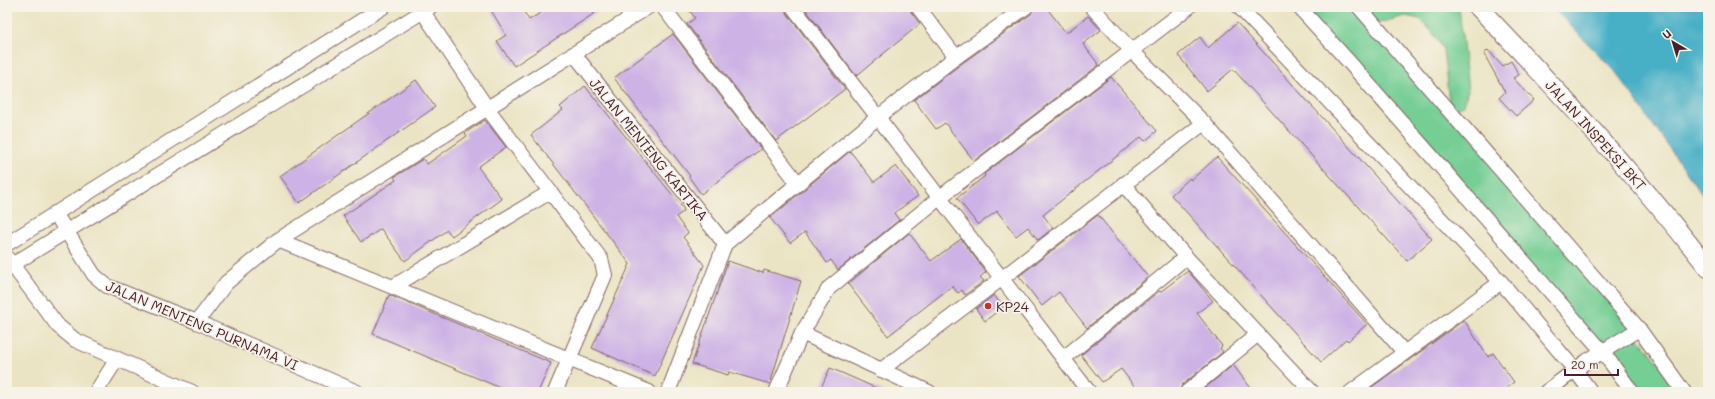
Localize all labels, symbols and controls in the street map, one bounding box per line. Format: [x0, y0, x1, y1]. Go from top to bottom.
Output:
north arrow [1653, 22, 1693, 62]
text: U [1659, 25, 1674, 42]
street label: JALAN MENTENG KARTIKA [585, 73, 713, 225]
street label: JALAN INSPEKSI BKT [1541, 76, 1651, 194]
street label: JALAN MENTENG PURNAMA VI [103, 276, 301, 374]
place label: KP24 [996, 297, 1030, 316]
marker: KP24 [983, 301, 993, 311]
scale bar [1565, 351, 1618, 377]
text: 20 m [1571, 356, 1599, 372]

